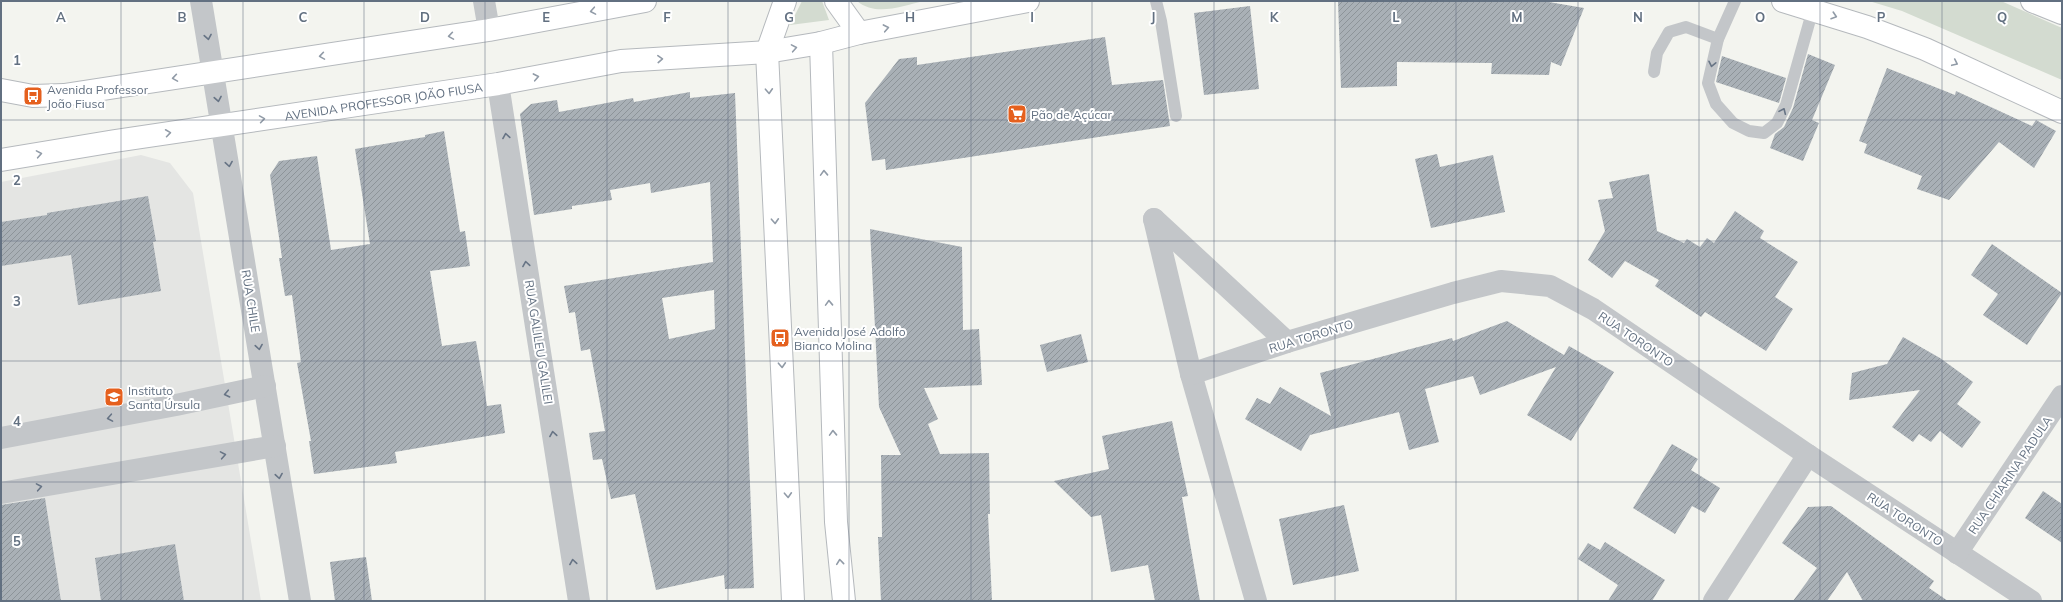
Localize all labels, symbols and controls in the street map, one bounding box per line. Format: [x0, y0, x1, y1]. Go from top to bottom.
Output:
one-way arrow [590, 6, 596, 14]
text: A [56, 9, 66, 25]
text: B [178, 9, 187, 25]
text: C [299, 9, 308, 25]
text: D [420, 9, 430, 25]
text: E [542, 9, 550, 25]
text: F [663, 9, 671, 25]
text: G [784, 9, 794, 25]
text: H [905, 9, 915, 25]
text: I [1030, 9, 1034, 25]
text: J [1151, 9, 1155, 25]
text: K [1270, 9, 1280, 25]
text: L [1392, 9, 1400, 25]
text: M [1511, 9, 1523, 25]
text: N [1633, 9, 1643, 25]
text: O [1755, 9, 1765, 25]
text: P [1877, 9, 1886, 25]
text: Q [1997, 9, 2007, 25]
one-way arrow [1830, 12, 1837, 20]
one-way arrow [883, 24, 889, 32]
one-way arrow [448, 31, 454, 40]
one-way arrow [203, 34, 211, 40]
one-way arrow [791, 44, 797, 53]
one-way arrow [319, 51, 325, 60]
text: 1 [13, 52, 21, 68]
one-way arrow [657, 54, 663, 63]
one-way arrow [1951, 58, 1959, 66]
one-way arrow [1709, 61, 1717, 67]
one-way arrow [172, 73, 178, 82]
one-way arrow [533, 73, 540, 81]
street label: AVENIDA PROFESSOR JOÃO FIUSA [283, 79, 484, 123]
place label: Avenida Professor João Fiusa [47, 82, 149, 111]
bus stop icon: Avenida Professor João Fiusa [22, 85, 44, 107]
one-way arrow [764, 88, 773, 94]
one-way arrow [214, 96, 222, 102]
supermarket icon: Pão de Açúcar [1006, 103, 1028, 125]
place label: Pão de Açúcar [1031, 107, 1113, 122]
one-way arrow [1778, 108, 1786, 116]
one-way arrow [259, 115, 265, 124]
one-way arrow [165, 129, 171, 138]
one-way arrow [502, 133, 511, 139]
one-way arrow [36, 150, 43, 159]
one-way arrow [224, 161, 233, 167]
one-way arrow [820, 170, 828, 176]
text: 2 [13, 172, 21, 188]
one-way arrow [770, 218, 779, 224]
one-way arrow [522, 261, 531, 267]
street label: RUA CHILE [239, 269, 263, 333]
street label: RUA GALILEU GALILEI [522, 279, 556, 405]
text: 3 [13, 293, 21, 309]
one-way arrow [824, 300, 833, 306]
street label: RUA TORONTO [1596, 308, 1676, 370]
street label: RUA TORONTO [1267, 316, 1355, 356]
place label: Avenida José Adolfo Bianco Molina [794, 324, 906, 353]
bus stop icon: Avenida José Adolfo Bianco Molina [769, 327, 791, 349]
one-way arrow [254, 344, 263, 351]
one-way arrow [777, 362, 786, 368]
place label: Instituto Santa Úrsula [128, 383, 200, 412]
school or university icon: Instituto Santa Úrsula [103, 386, 125, 408]
one-way arrow [224, 390, 230, 398]
text: 4 [13, 413, 21, 429]
one-way arrow [107, 413, 113, 421]
street label: RUA CHIARINA PADULA [1965, 413, 2055, 537]
one-way arrow [829, 430, 837, 436]
one-way arrow [549, 431, 558, 437]
one-way arrow [220, 451, 226, 460]
one-way arrow [275, 473, 283, 479]
one-way arrow [36, 483, 43, 491]
street label: RUA TORONTO [1864, 489, 1946, 549]
one-way arrow [784, 492, 792, 498]
text: 5 [13, 533, 21, 549]
one-way arrow [569, 559, 578, 566]
one-way arrow [836, 559, 845, 565]

